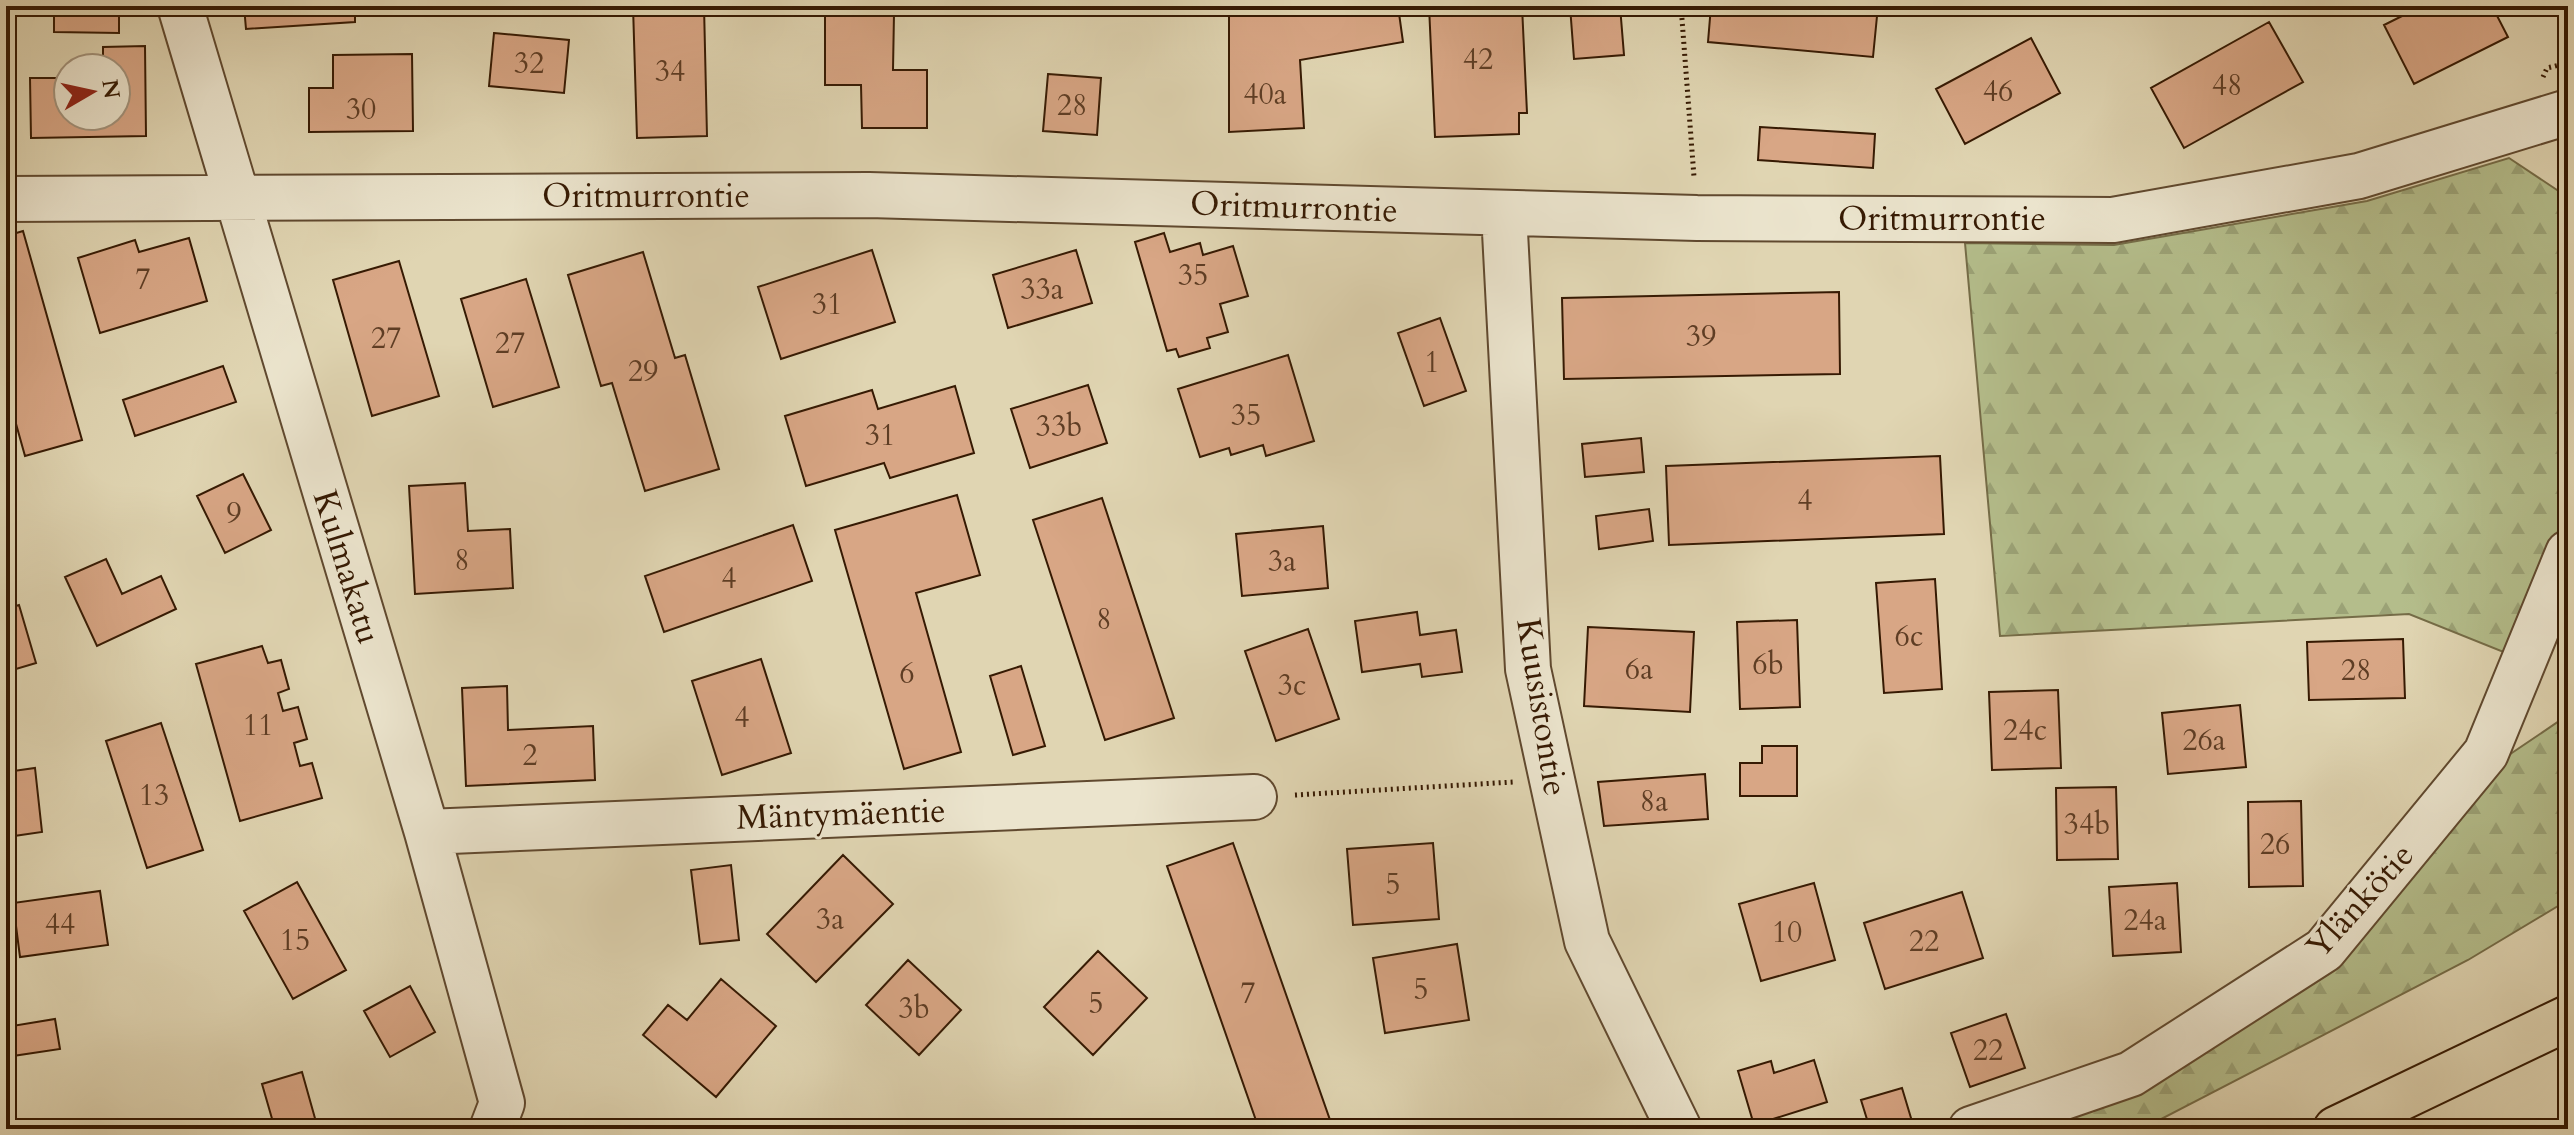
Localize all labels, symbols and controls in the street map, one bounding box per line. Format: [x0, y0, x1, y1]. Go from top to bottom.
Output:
house number: 42 [1463, 39, 1493, 80]
house number: 32 [514, 43, 544, 84]
house number: 34 [655, 51, 685, 92]
north arrow [52, 52, 132, 132]
house number: 48 [2212, 65, 2242, 106]
house number: 46 [1983, 71, 2013, 112]
house number: 40a [1243, 74, 1287, 115]
text: N [94, 77, 127, 101]
house number: 28 [1057, 85, 1087, 126]
house number: 30 [346, 89, 376, 130]
street label: Oritmurrontie [542, 173, 750, 219]
street label: Oritmurrontie [1189, 180, 1399, 234]
street label: Oritmurrontie [1838, 196, 2046, 242]
house number: 35 [1178, 255, 1208, 296]
house number: 7 [135, 259, 151, 300]
house number: 33a [1020, 269, 1064, 310]
house number: 31 [812, 284, 842, 325]
house number: 39 [1686, 316, 1716, 357]
house number: 27 [371, 318, 401, 359]
house number: 27 [495, 323, 525, 364]
house number: 1 [1424, 342, 1440, 383]
house number: 29 [628, 351, 658, 392]
house number: 35 [1231, 395, 1261, 436]
house number: 33b [1036, 406, 1082, 447]
house number: 31 [865, 415, 895, 456]
house number: 4 [1797, 480, 1813, 521]
street label: Kulmakatu [302, 485, 392, 649]
house number: 9 [226, 493, 242, 534]
house number: 8 [454, 540, 470, 581]
house number: 3a [1268, 541, 1296, 582]
house number: 4 [721, 558, 737, 599]
house number: 8 [1096, 599, 1112, 640]
street label: Kuusistontie [1505, 615, 1579, 799]
house number: 6c [1894, 616, 1924, 657]
house number: 6b [1752, 644, 1784, 685]
house number: 6a [1625, 649, 1653, 690]
house number: 28 [2341, 650, 2371, 691]
house number: 6 [899, 653, 915, 694]
house number: 3c [1277, 665, 1307, 706]
house number: 4 [734, 697, 750, 738]
house number: 11 [243, 705, 273, 746]
house number: 24c [2003, 710, 2047, 751]
house number: 26a [2182, 720, 2226, 761]
house number: 2 [522, 735, 538, 776]
house number: 13 [139, 775, 169, 816]
house number: 8a [1640, 781, 1668, 822]
street label: Mäntymäentie [736, 787, 946, 841]
house number: 34b [2064, 804, 2110, 845]
house number: 26 [2260, 824, 2290, 865]
street label: Ylänkötie [2296, 833, 2424, 969]
house number: 5 [1385, 864, 1401, 905]
house number: 3a [816, 899, 844, 940]
house number: 24a [2123, 900, 2167, 941]
house number: 44 [45, 904, 75, 945]
house number: 10 [1772, 912, 1802, 953]
house number: 15 [280, 920, 310, 961]
house number: 22 [1909, 921, 1939, 962]
house number: 5 [1413, 969, 1429, 1010]
house number: 7 [1240, 973, 1256, 1014]
house number: 5 [1088, 983, 1104, 1024]
house number: 3b [898, 988, 930, 1029]
house number: 22 [1973, 1030, 2003, 1071]

